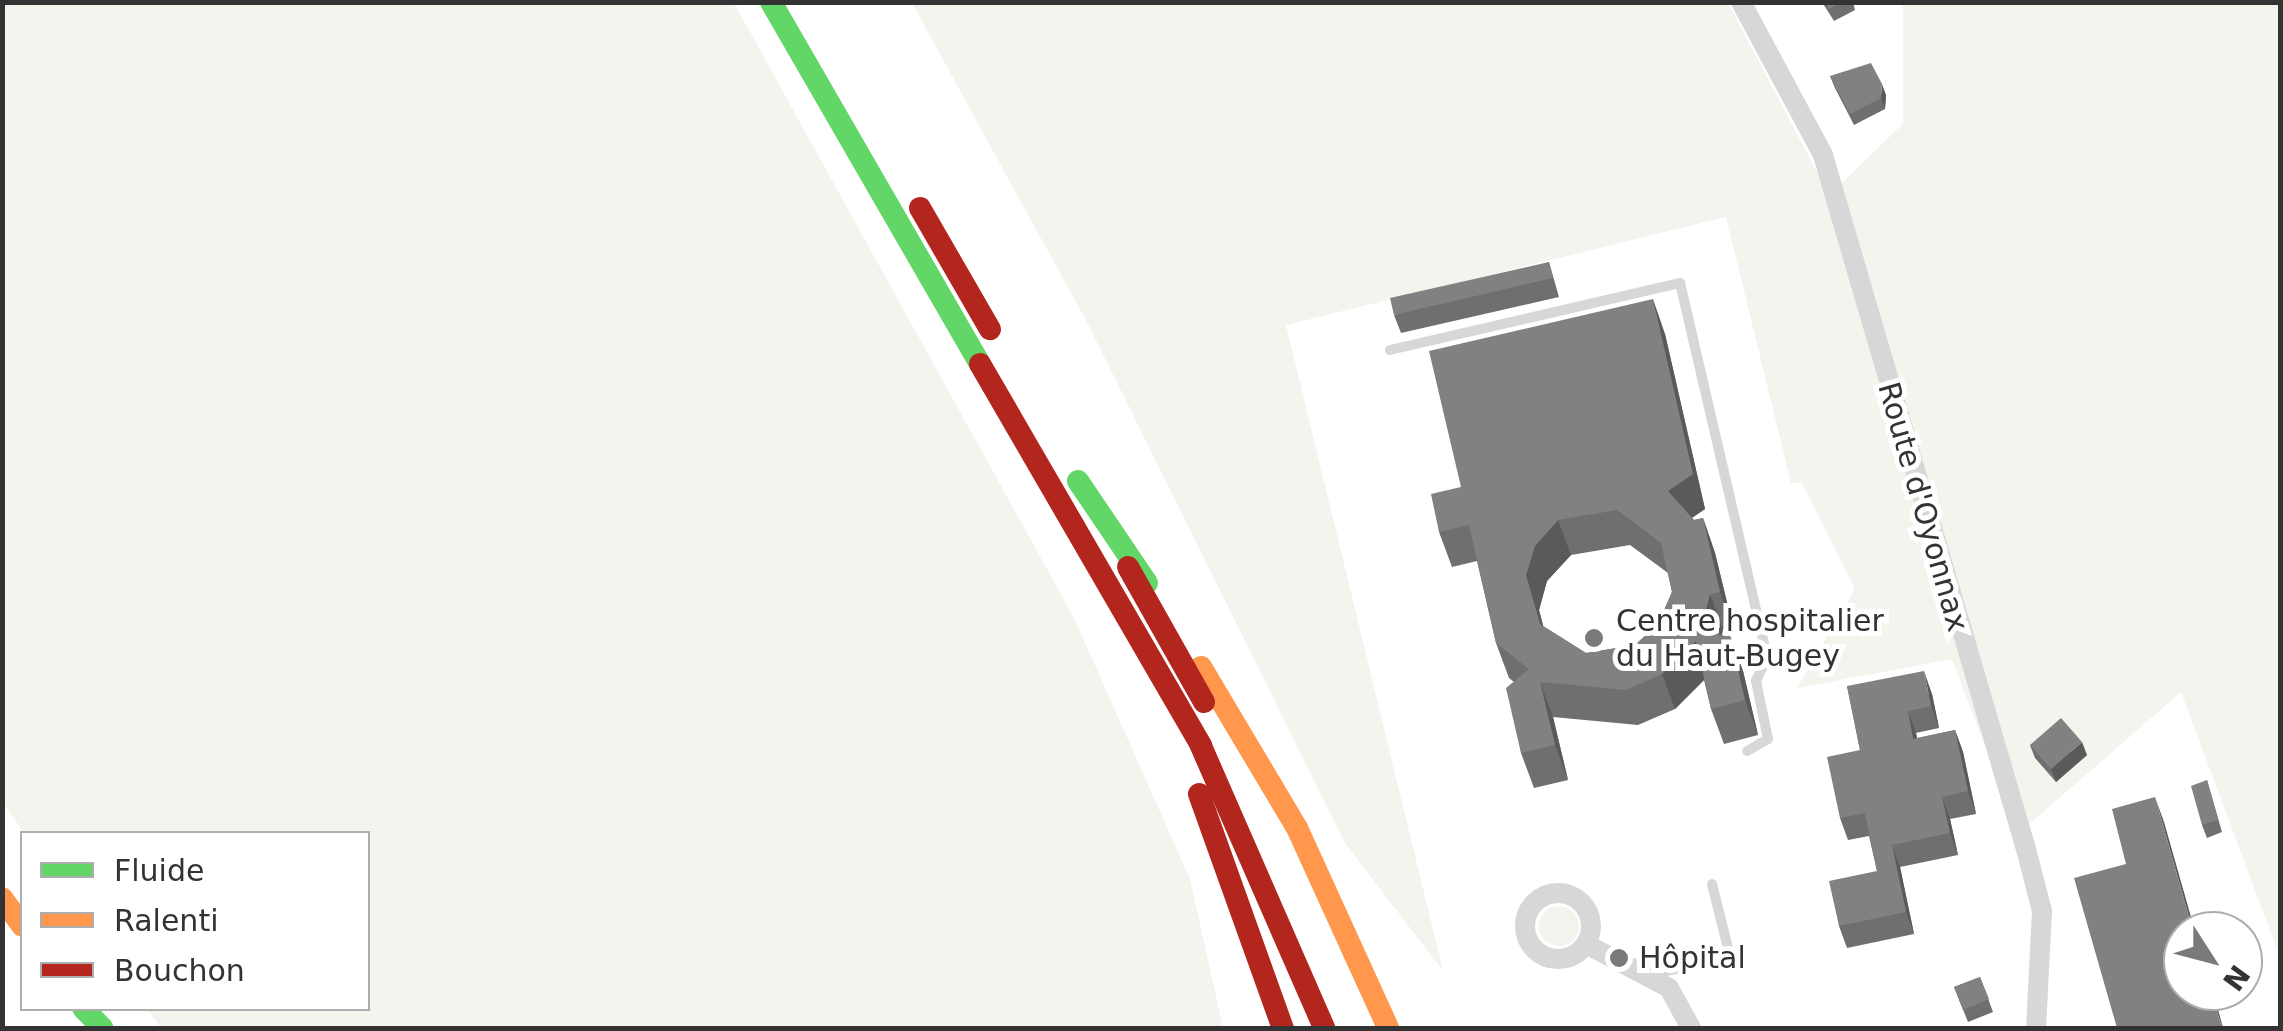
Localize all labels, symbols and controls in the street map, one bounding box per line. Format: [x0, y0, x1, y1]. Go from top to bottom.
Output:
street label: Route d'Oyonnax [1870, 378, 1976, 636]
place label: Centre hospitalier du Haut-Bugey [1616, 603, 1884, 674]
marker: Centre hospitalier du Haut-Bugey [1581, 625, 1607, 651]
legend [20, 831, 370, 1011]
text: Fluide [114, 853, 204, 888]
text: Ralenti [114, 903, 218, 938]
north arrow [2163, 911, 2263, 1011]
place label: Hôpital [1639, 940, 1746, 976]
marker: Hôpital [1608, 947, 1630, 969]
text: Bouchon [114, 953, 245, 988]
text: N [2216, 959, 2256, 997]

